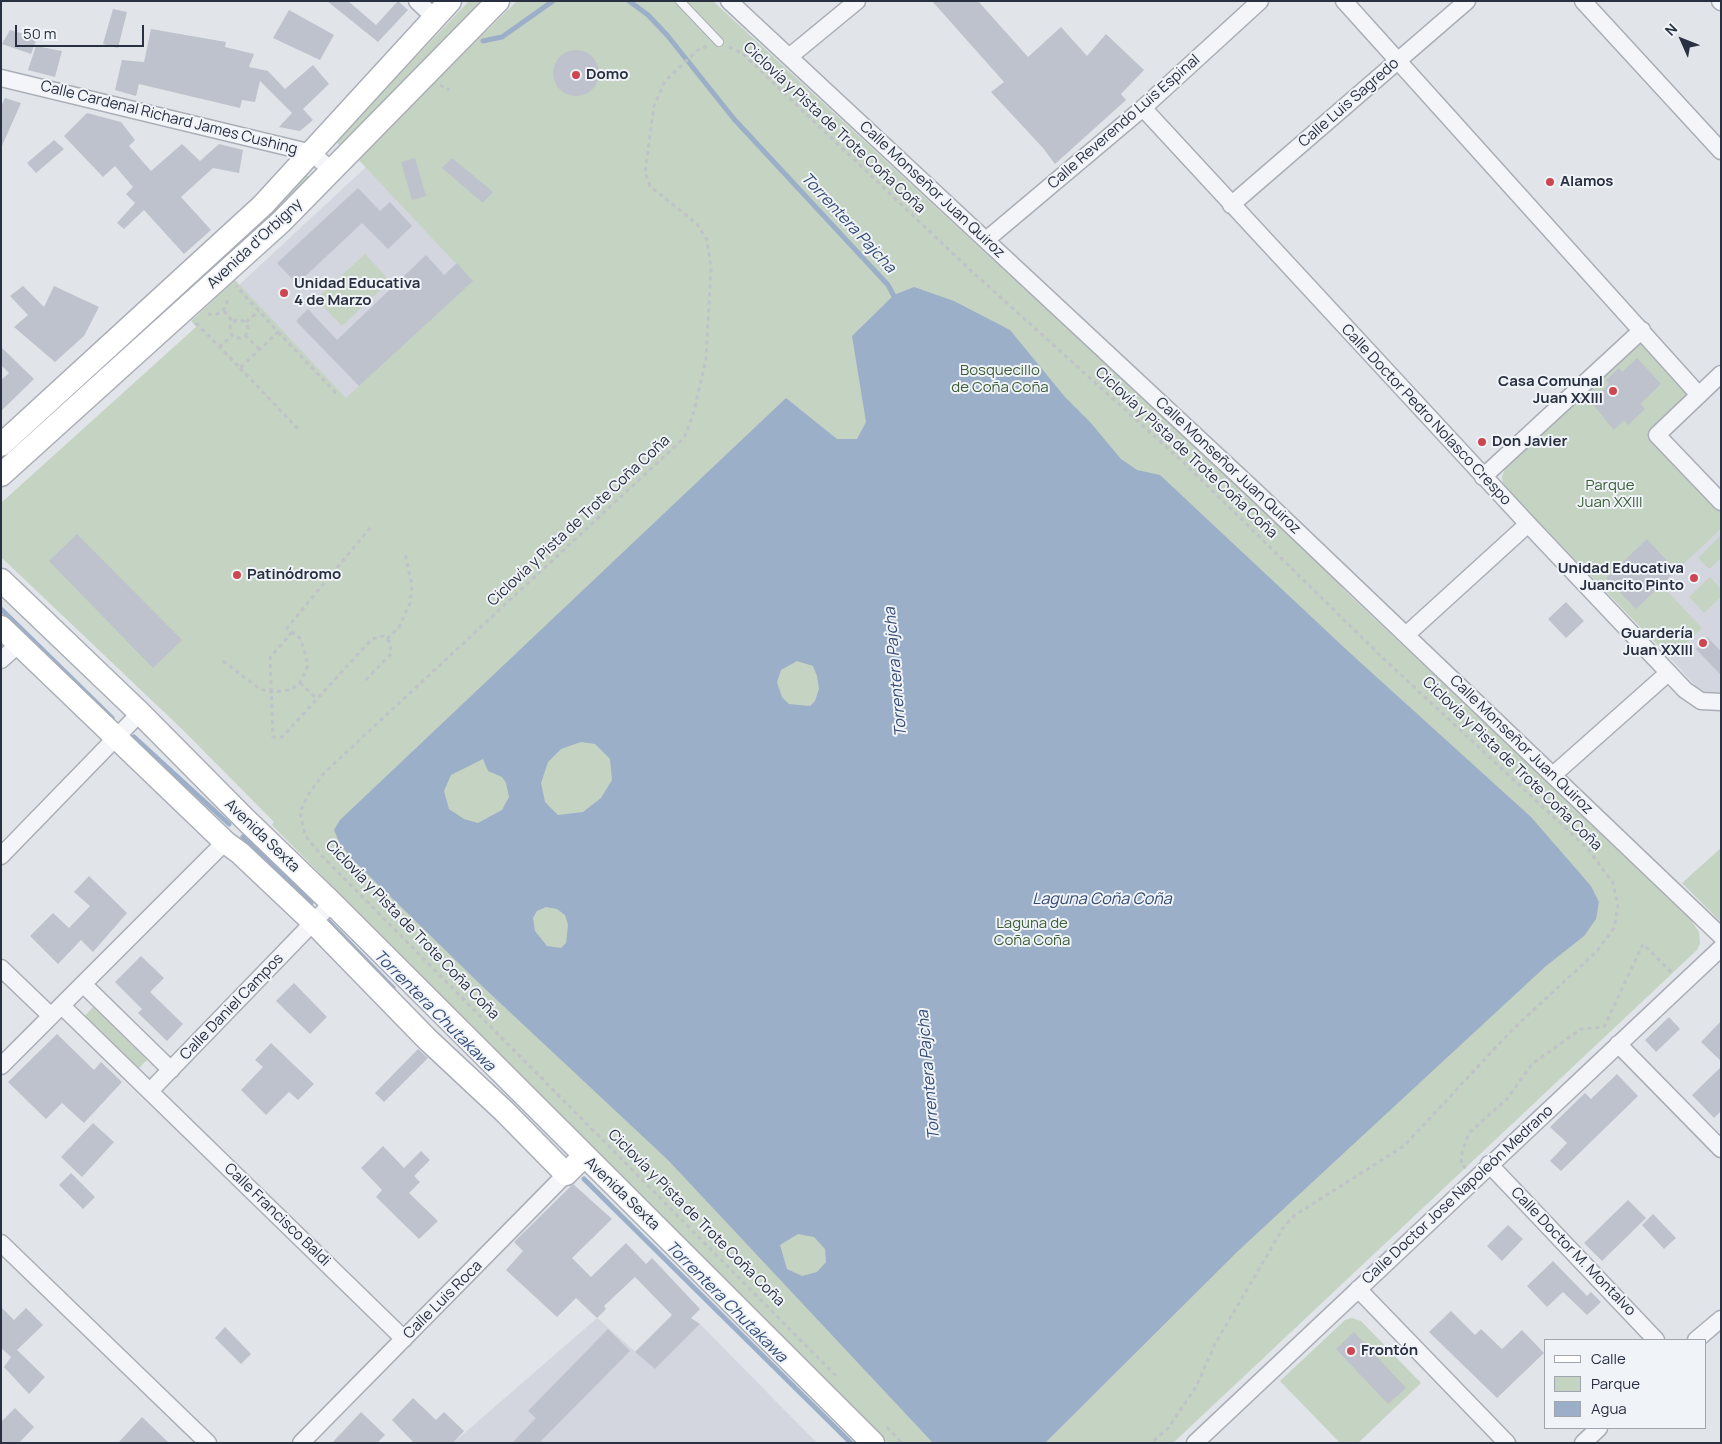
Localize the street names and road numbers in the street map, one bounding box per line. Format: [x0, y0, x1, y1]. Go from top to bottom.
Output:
street label: Ciclovía y Pista de Trote Coña Coña [739, 39, 929, 217]
street label: Calle Reverendo Luis Espinal [1044, 51, 1204, 193]
street label: Calle Luis Sagredo [1295, 55, 1403, 151]
street label: Calle Cardenal Richard James Cushing [39, 77, 299, 159]
street label: Calle Monseñor Juan Quiroz [856, 118, 1008, 262]
street label: Avenida d'Orbigny [204, 195, 306, 293]
street label: Calle Doctor Pedro Nolasco Crespo [1337, 321, 1515, 509]
street label: Ciclovía y Pista de Trote Coña Coña [1091, 364, 1281, 542]
street label: Calle Monseñor Juan Quiroz [1152, 394, 1304, 538]
street label: Ciclovía y Pista de Trote Coña Coña [484, 432, 674, 610]
street label: Calle Monseñor Juan Quiroz [1446, 672, 1596, 818]
street label: Ciclovía y Pista de Trote Coña Coña [1418, 673, 1606, 855]
street label: Avenida Sexta [221, 796, 303, 876]
street label: Ciclovía y Pista de Trote Coña Coña [321, 836, 503, 1024]
street label: Calle Daniel Campos [176, 950, 288, 1064]
street label: Calle Doctor Jose Napoleón Medrano [1359, 1102, 1557, 1288]
street label: Ciclovía y Pista de Trote Coña Coña [604, 1126, 788, 1310]
street label: Avenida Sexta [581, 1154, 663, 1234]
street label: Calle Francisco Baldi [220, 1160, 334, 1270]
street label: Calle Doctor M. Montalvo [1507, 1184, 1639, 1320]
street label: Calle Luis Roca [400, 1257, 486, 1343]

